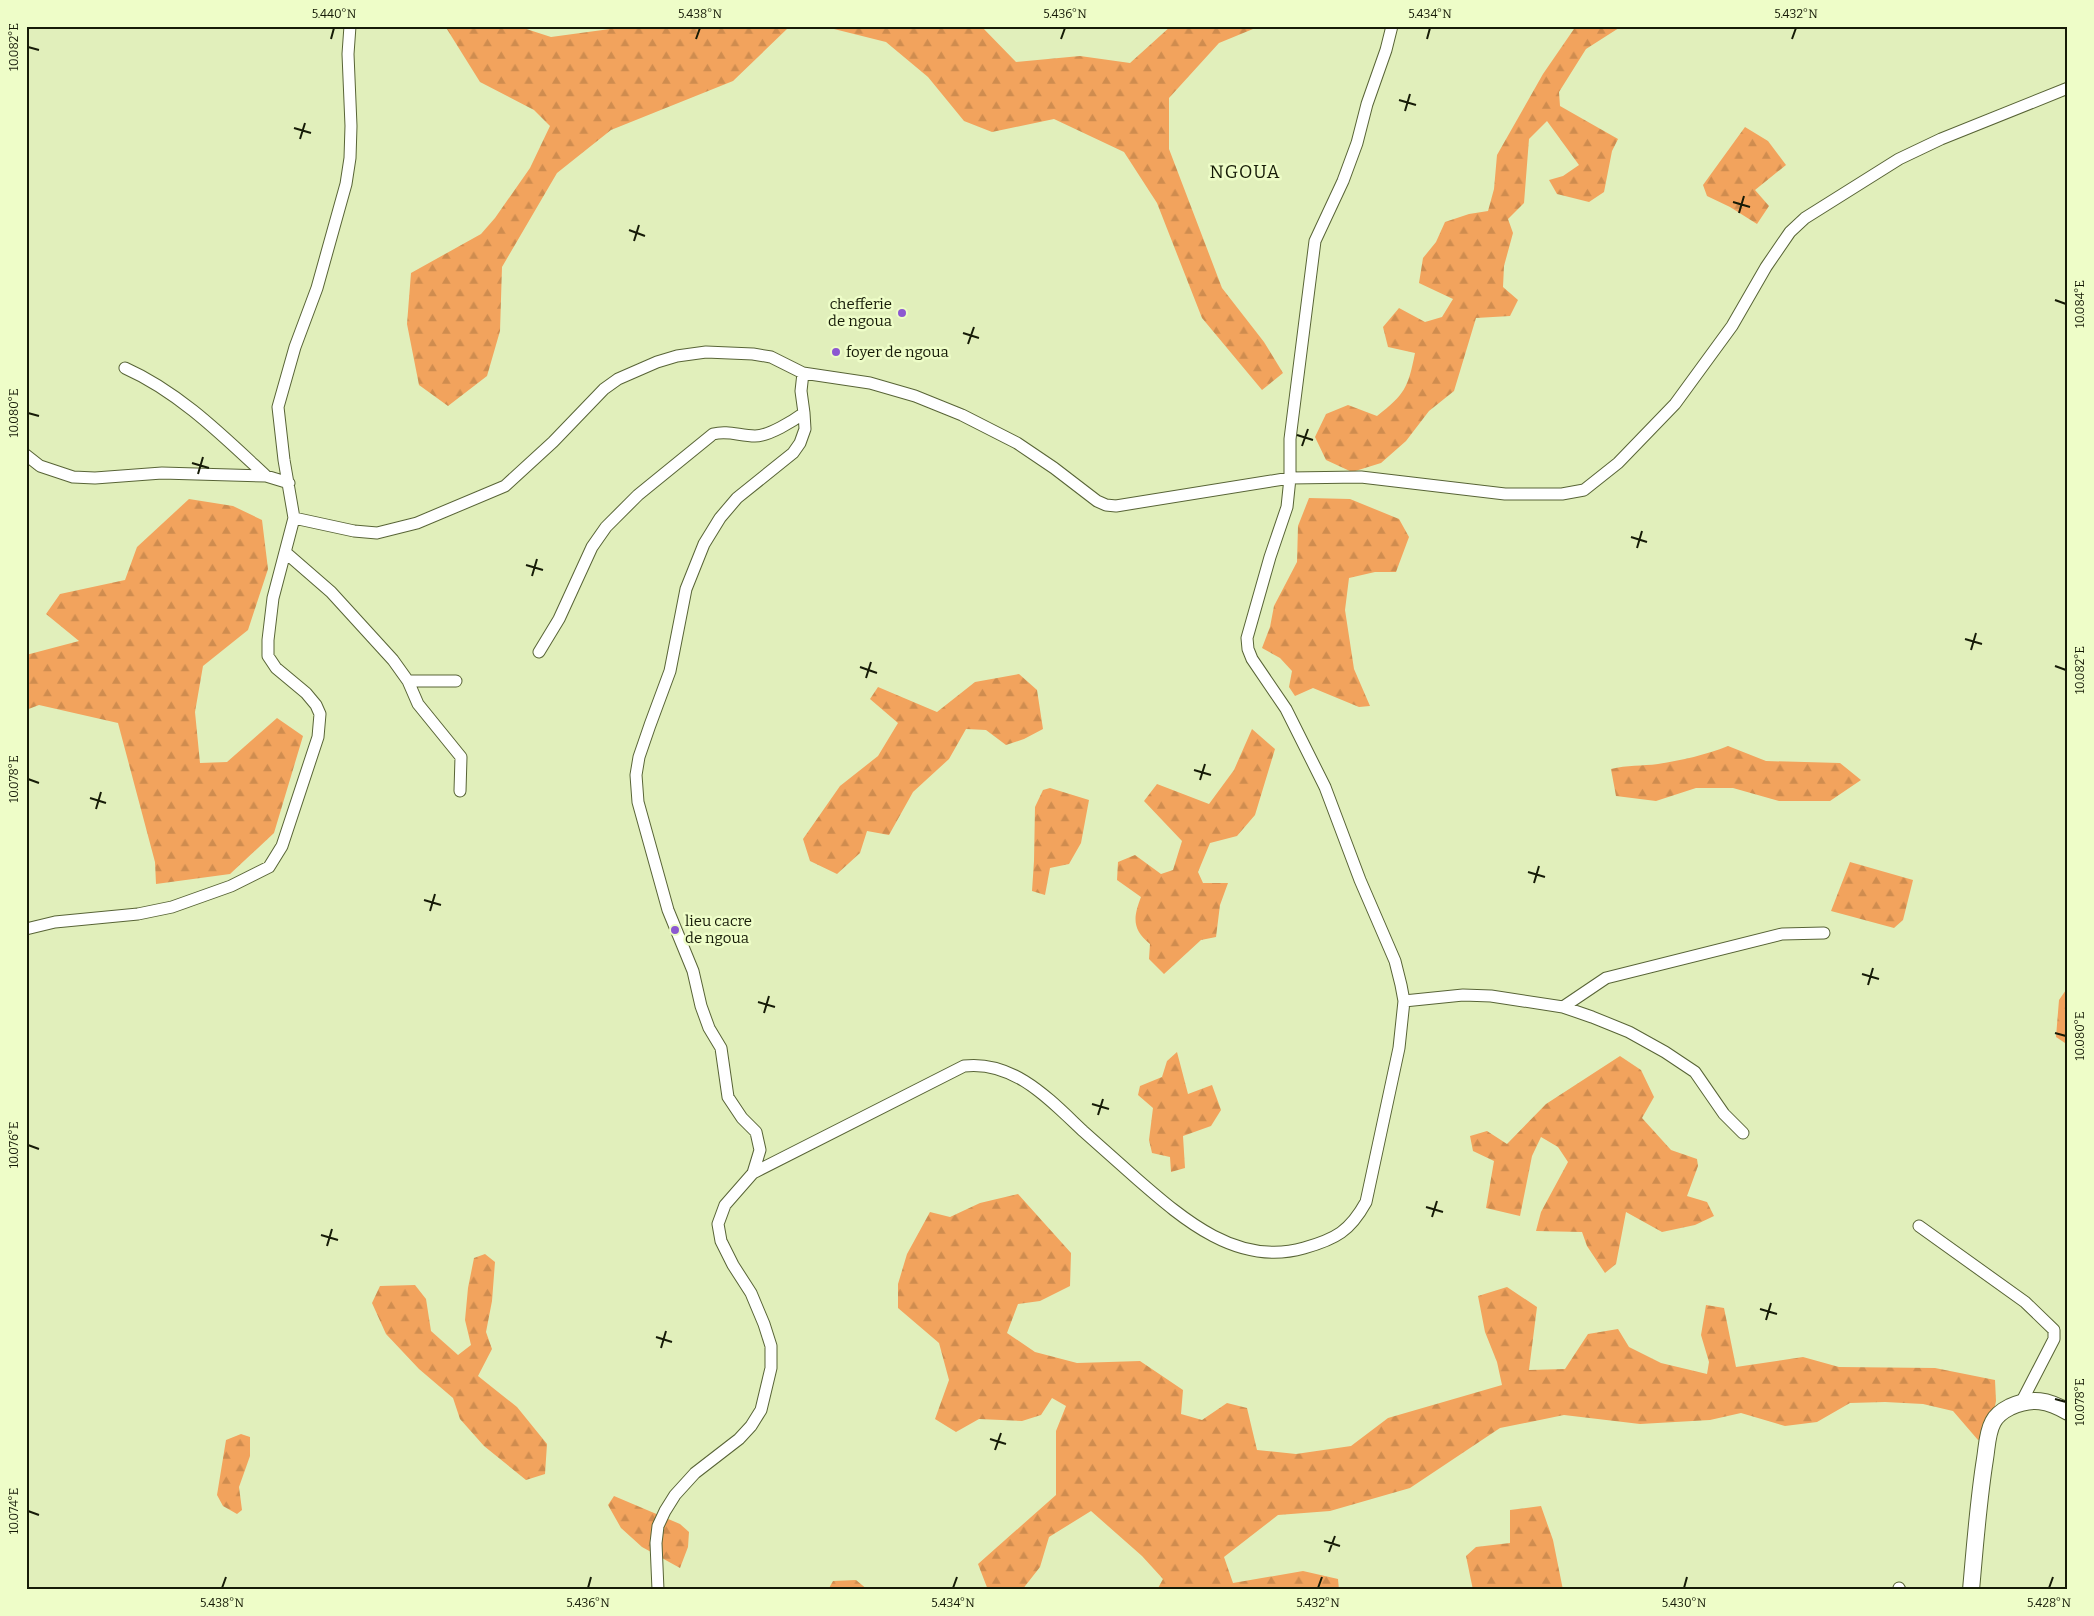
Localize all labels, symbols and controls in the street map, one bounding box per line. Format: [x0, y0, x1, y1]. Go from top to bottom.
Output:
text: 5.440°N [312, 7, 357, 21]
text: 5.438°N [678, 7, 723, 21]
text: 5.436°N [1043, 7, 1087, 21]
text: 5.434°N [1408, 7, 1452, 21]
text: 5.432°N [1774, 7, 1818, 21]
text: 10.082°E [7, 23, 21, 71]
district label: NGOUA [1209, 161, 1281, 183]
text: 10.084°E [2073, 280, 2087, 328]
place label: chefferie de ngoua [828, 295, 892, 330]
marker: chefferie de ngoua [896, 307, 908, 319]
place label: foyer de ngoua [846, 343, 949, 361]
marker: foyer de ngoua [830, 346, 842, 358]
text: 10.080°E [7, 389, 21, 437]
text: 10.082°E [2073, 646, 2087, 694]
text: 10.078°E [7, 755, 21, 803]
place label: lieu cacre de ngoua [685, 912, 752, 947]
marker: lieu cacre de ngoua [669, 924, 681, 936]
text: 10.080°E [2073, 1012, 2087, 1060]
text: 10.076°E [7, 1122, 21, 1168]
text: 10.078°E [2073, 1378, 2087, 1426]
text: 10.074°E [7, 1488, 21, 1534]
text: 5.438°N [200, 1596, 245, 1610]
text: 5.436°N [566, 1596, 610, 1610]
text: 5.434°N [931, 1596, 975, 1610]
text: 5.432°N [1296, 1596, 1340, 1610]
text: 5.430°N [1662, 1596, 1707, 1610]
text: 5.428°N [2027, 1596, 2071, 1610]

